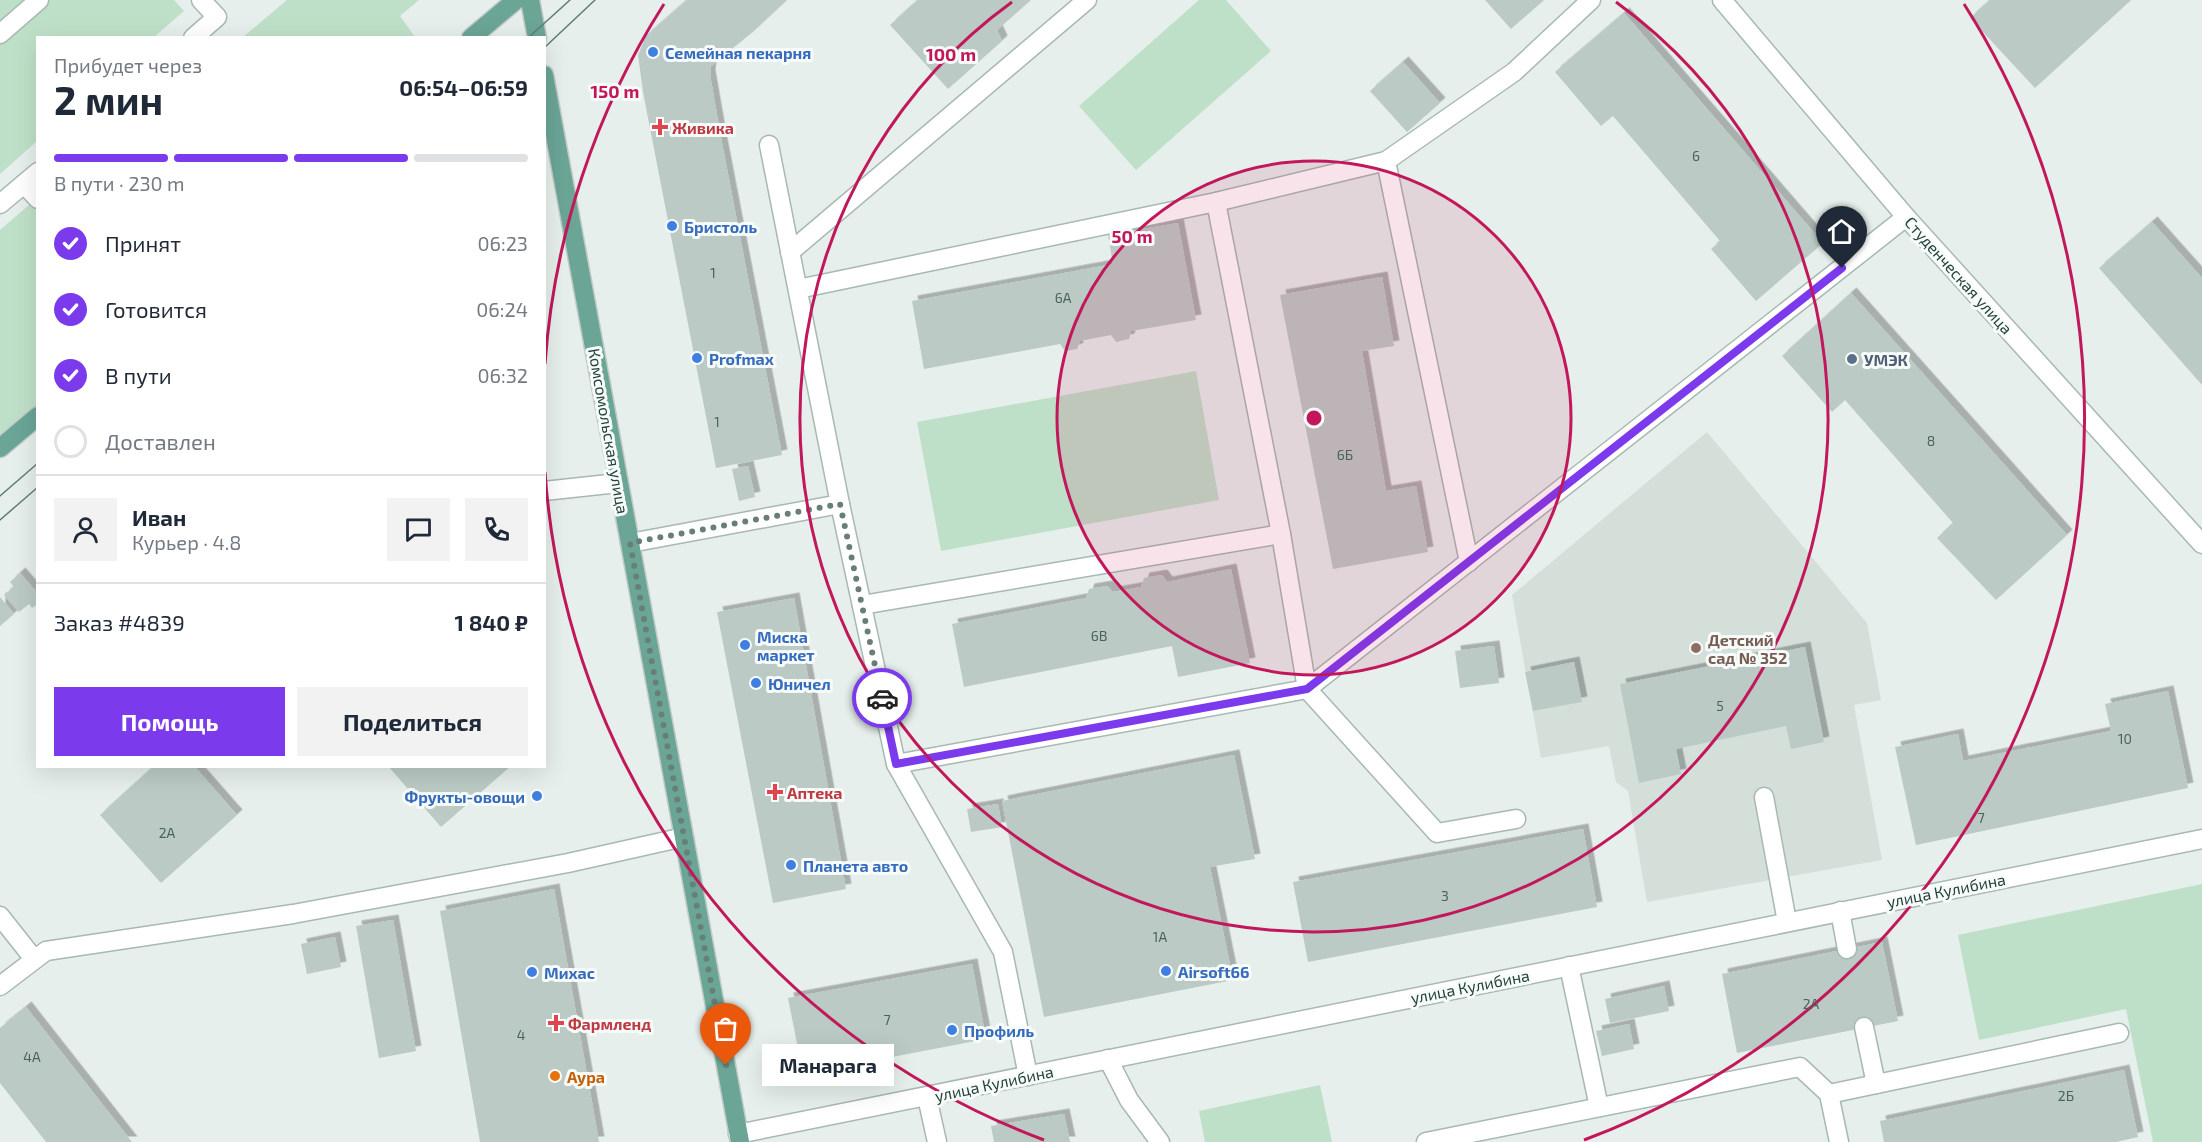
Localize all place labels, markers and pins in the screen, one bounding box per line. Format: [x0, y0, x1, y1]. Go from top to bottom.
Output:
place label: Семейная пекарня [665, 43, 811, 62]
marker: Семейная пекарня [646, 45, 660, 59]
place label: Живика [672, 118, 734, 137]
marker: Живика [653, 120, 667, 134]
pin [1816, 206, 1867, 268]
place label: Бристоль [684, 217, 758, 236]
marker: Бристоль [665, 219, 679, 233]
place label: Profmax [709, 349, 774, 368]
place label: УМЭК [1864, 350, 1908, 369]
marker: Profmax [690, 351, 704, 365]
marker: УМЭК [1845, 352, 1859, 366]
centre of rings [1304, 408, 1324, 428]
place label: Миска маркет [757, 627, 814, 664]
place label: Детский сад № 352 [1708, 630, 1787, 667]
marker: Миска маркет [738, 638, 752, 652]
marker: Детский сад № 352 [1689, 641, 1703, 655]
place label: Юничел [768, 674, 831, 693]
marker: Юничел [749, 676, 763, 690]
place label: Аптека [787, 783, 842, 802]
marker: Аптека [768, 785, 782, 799]
place label: Фрукты-овощи [405, 787, 525, 806]
marker: Фрукты-овощи [530, 789, 544, 803]
place label: Планета авто [803, 856, 908, 875]
marker: Планета авто [784, 858, 798, 872]
place label: Airsoft66 [1178, 962, 1250, 981]
place label: Михас [544, 963, 595, 982]
marker: Airsoft66 [1159, 964, 1173, 978]
marker: Михас [525, 965, 539, 979]
pin [700, 1003, 751, 1065]
place label: Фармленд [568, 1014, 651, 1033]
marker: Фармленд [549, 1016, 563, 1030]
place label: Профиль [964, 1021, 1034, 1040]
marker: Профиль [945, 1023, 959, 1037]
callout: Манарага [762, 1044, 894, 1086]
place label: Аура [567, 1067, 605, 1086]
marker: Аура [548, 1069, 562, 1083]

